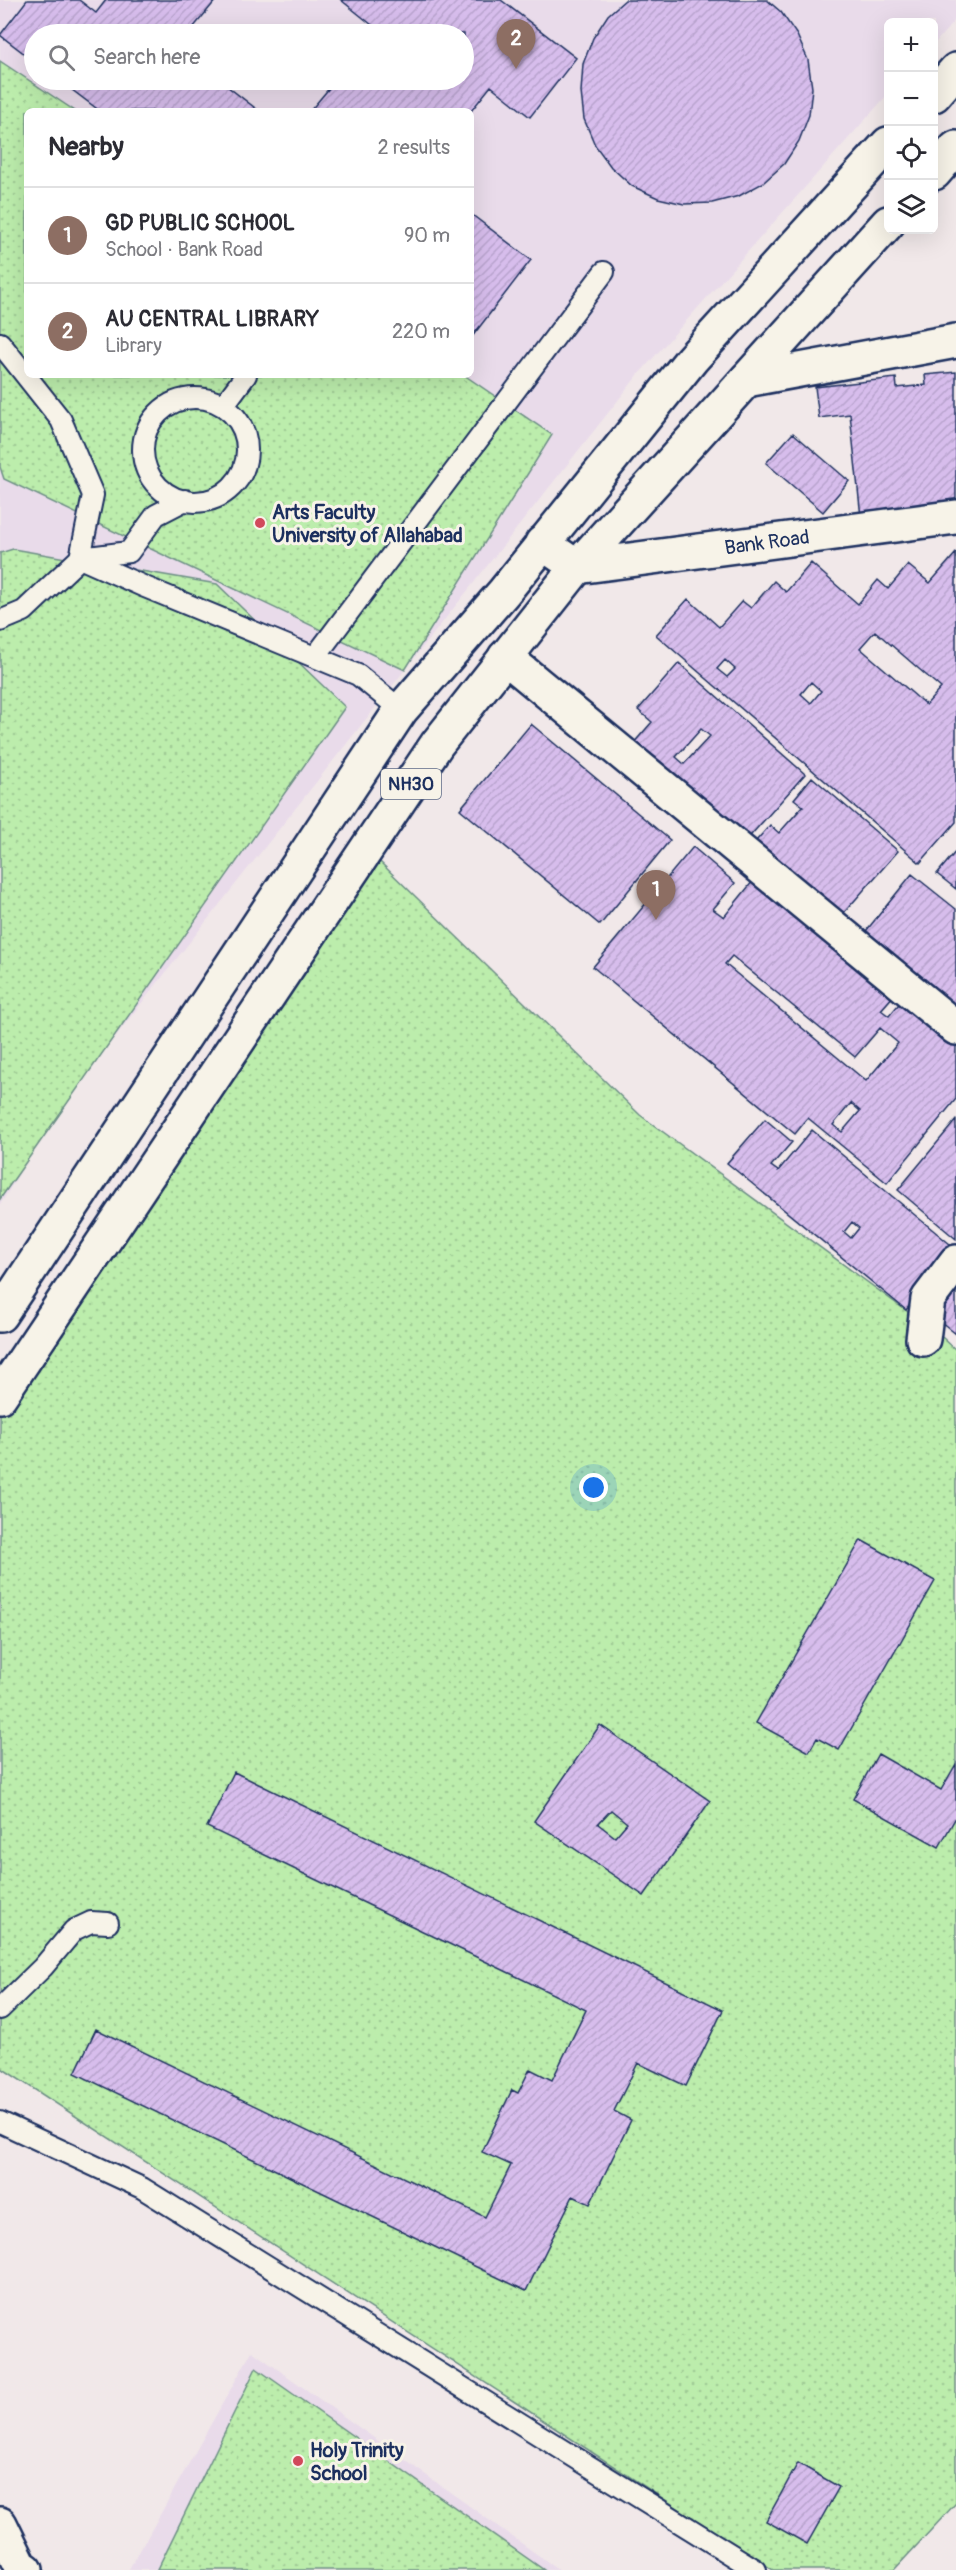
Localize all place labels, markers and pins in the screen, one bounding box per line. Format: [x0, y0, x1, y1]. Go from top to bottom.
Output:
pin: 2 [496, 20, 536, 69]
place label: Arts Faculty University of Allahabad [272, 500, 463, 548]
marker: Arts Faculty University of Allahabad [253, 516, 267, 530]
pin: 1 [636, 870, 676, 920]
place label: Holy Trinity School [310, 2438, 404, 2486]
marker: Holy Trinity School [291, 2454, 305, 2468]

